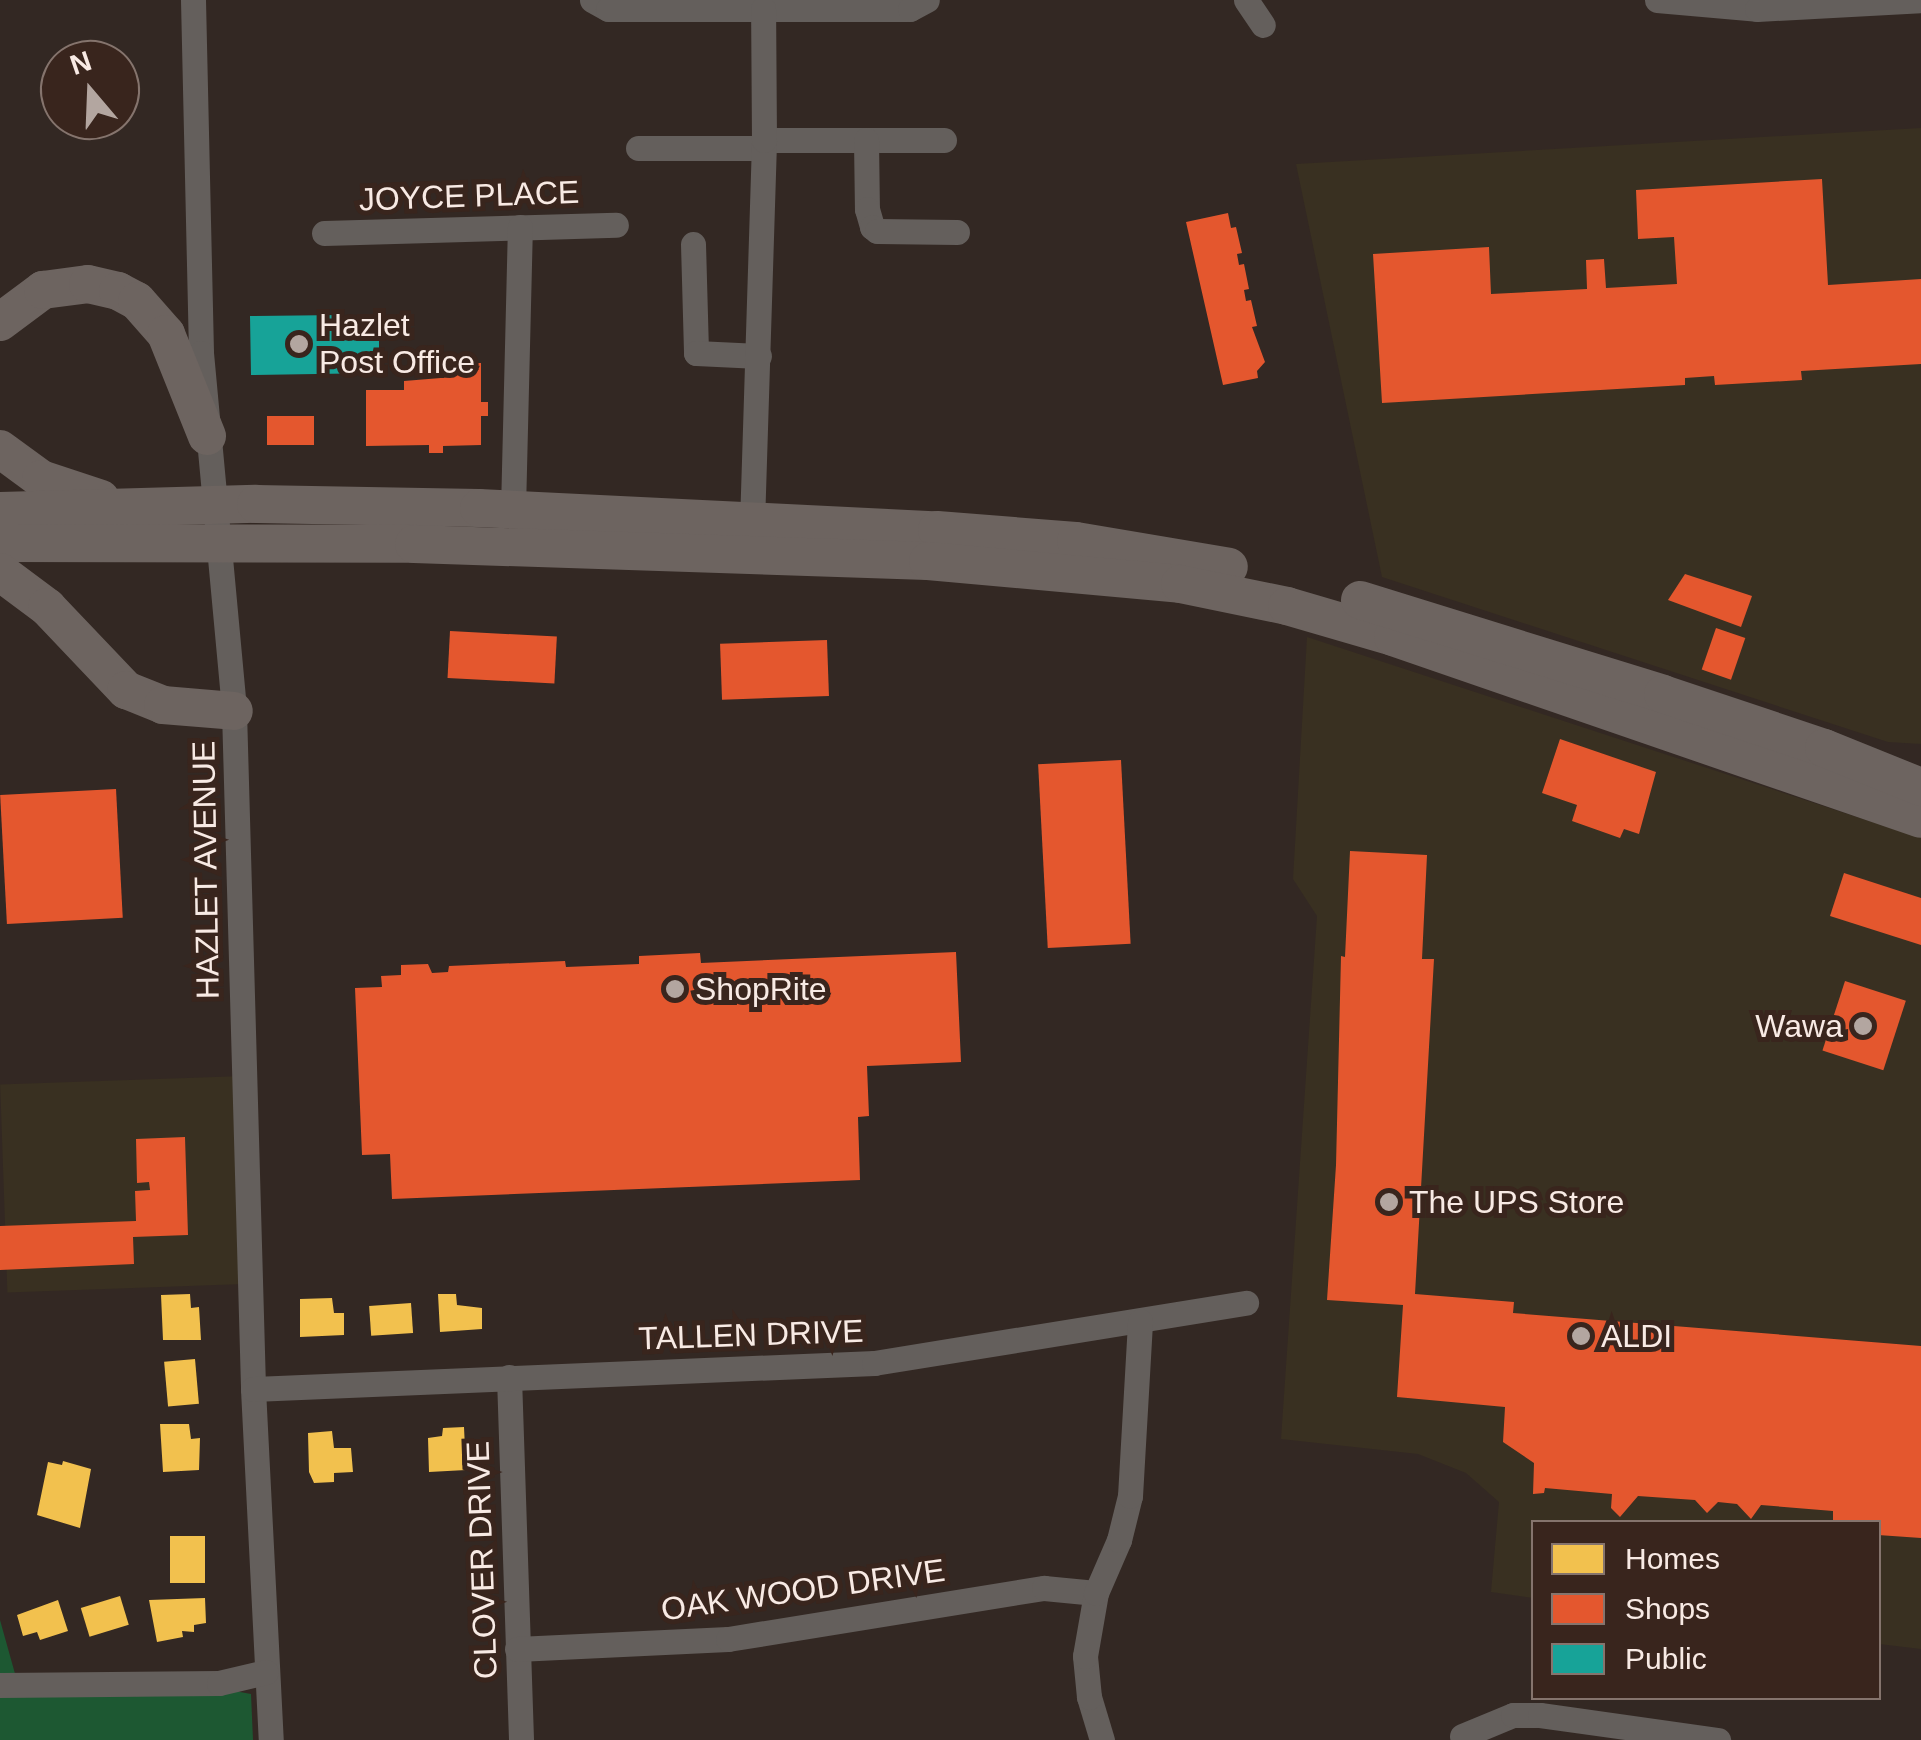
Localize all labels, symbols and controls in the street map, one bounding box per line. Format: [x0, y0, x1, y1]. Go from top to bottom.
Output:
north arrow [40, 40, 140, 140]
text: N [66, 45, 95, 81]
street label: JOYCE PLACE [358, 173, 580, 219]
place label: Hazlet Post Office [319, 307, 475, 382]
marker: Hazlet Post Office [288, 333, 310, 355]
street label: HAZLET AVENUE [185, 739, 227, 1001]
place label: ShopRite [695, 970, 827, 1008]
marker: ShopRite [664, 978, 686, 1000]
place label: Wawa [1755, 1007, 1843, 1045]
marker: Wawa [1852, 1015, 1874, 1037]
place label: The UPS Store [1409, 1183, 1624, 1221]
marker: The UPS Store [1378, 1191, 1400, 1213]
street label: TALLEN DRIVE [638, 1312, 864, 1358]
place label: ALDI [1601, 1317, 1672, 1355]
marker: ALDI [1570, 1325, 1592, 1347]
street label: CLOVER DRIVE [459, 1440, 505, 1680]
legend [1531, 1520, 1881, 1700]
text: Homes [1625, 1542, 1720, 1575]
street label: OAK WOOD DRIVE [659, 1551, 947, 1629]
text: Shops [1625, 1592, 1710, 1625]
text: Public [1625, 1642, 1707, 1675]

